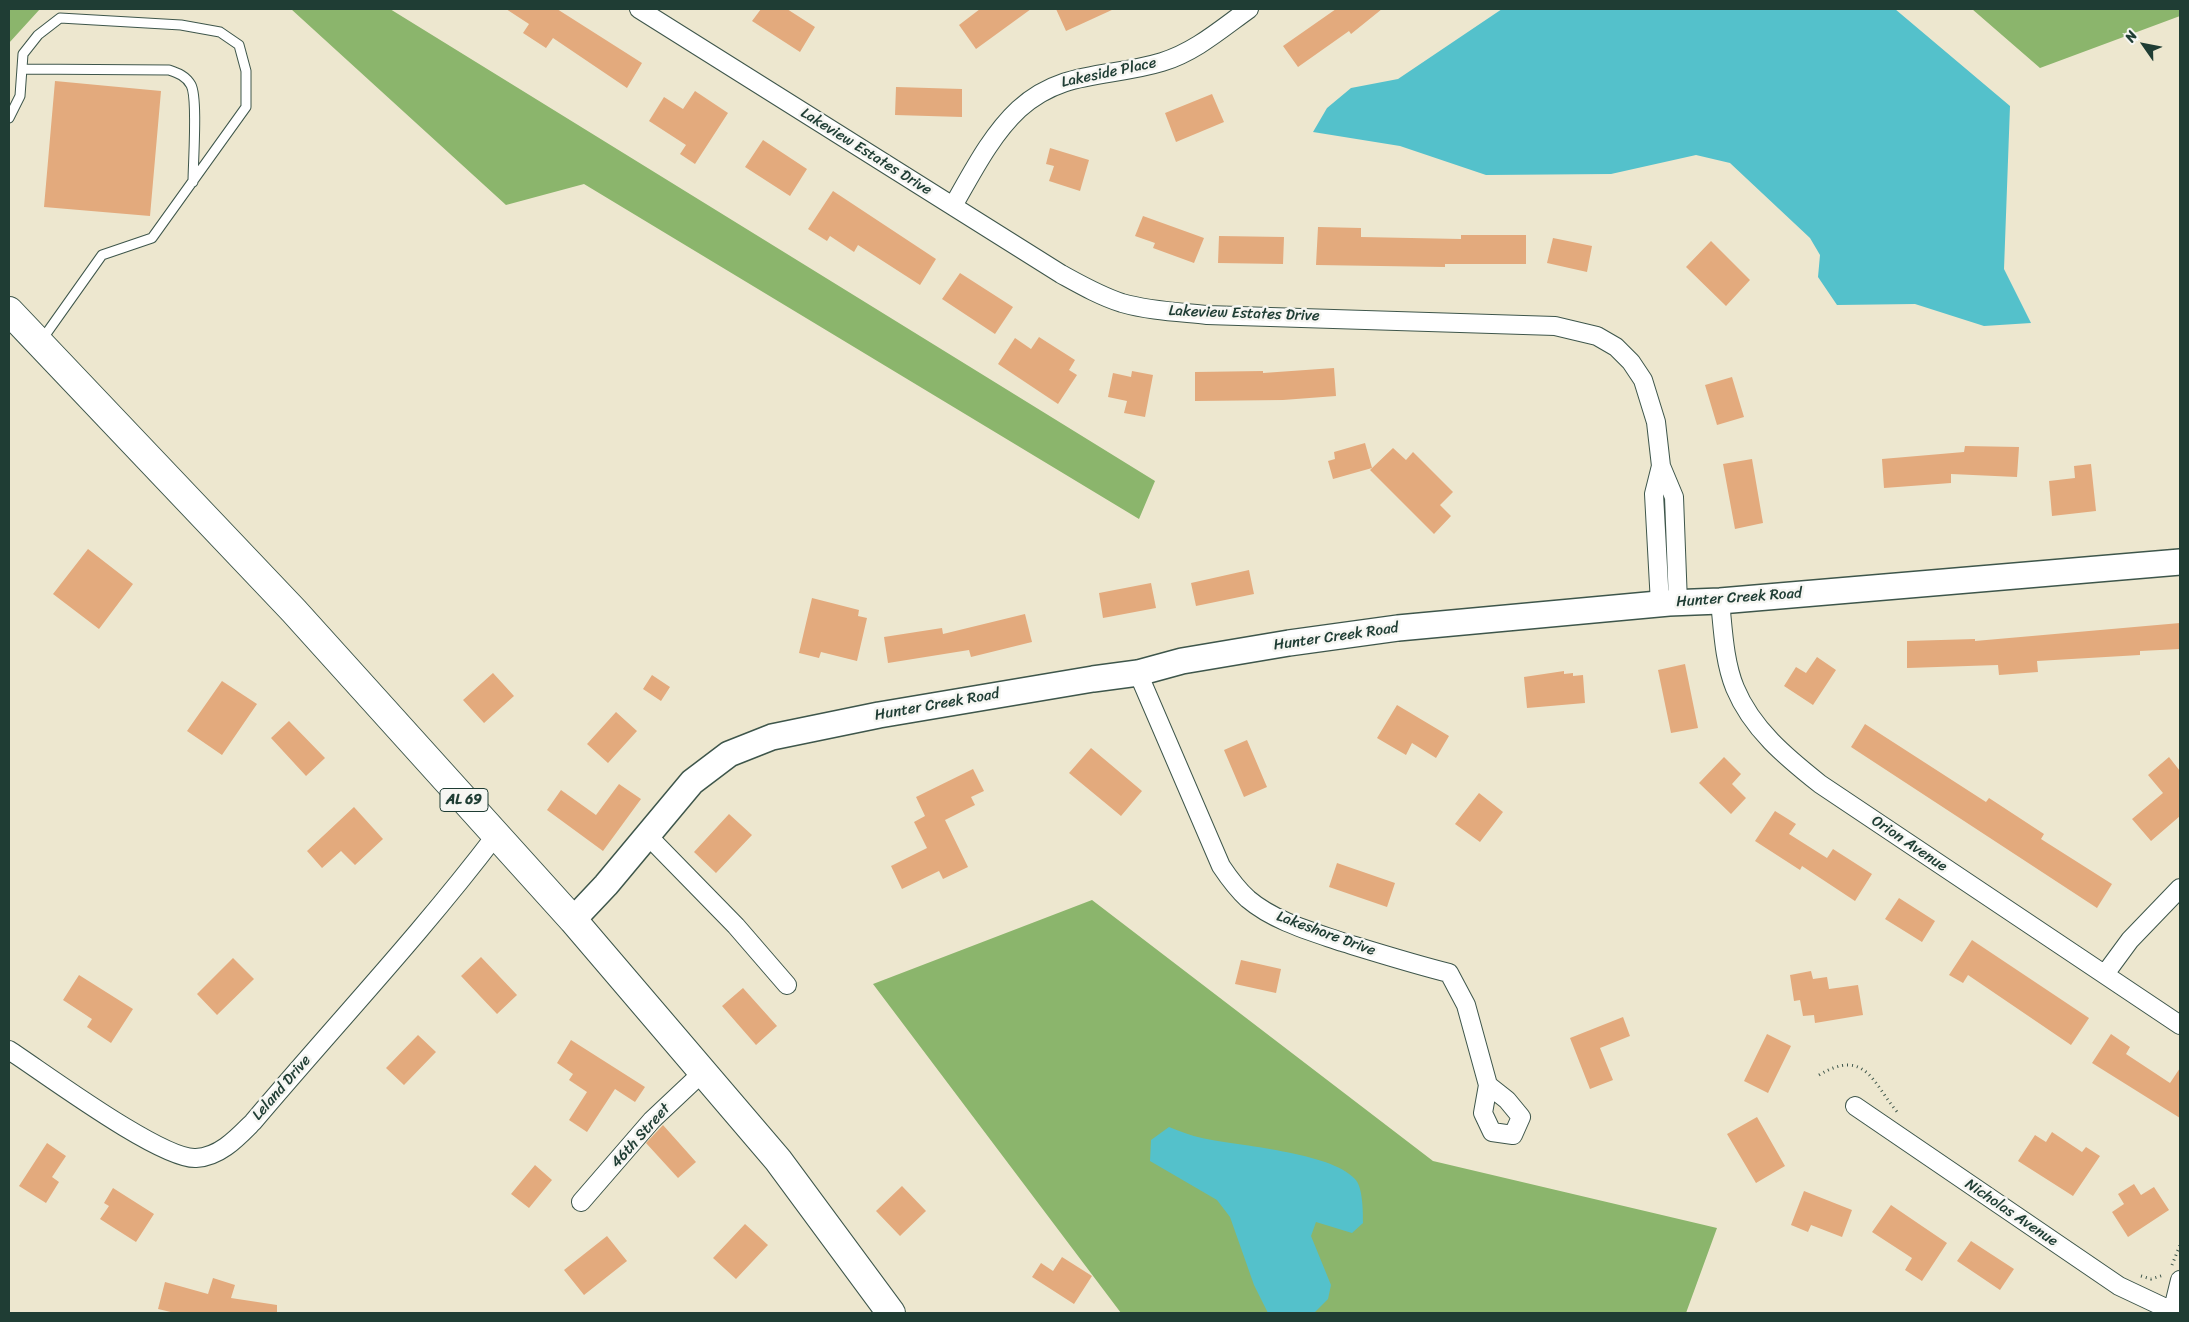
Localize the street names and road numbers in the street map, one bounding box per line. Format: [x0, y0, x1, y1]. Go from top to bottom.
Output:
street label: Lakeside Place [1060, 54, 1158, 92]
street label: Lakeview Estates Drive [797, 104, 935, 200]
street label: Lakeview Estates Drive [1168, 302, 1320, 326]
street label: Hunter Creek Road [1676, 585, 1802, 611]
street label: Hunter Creek Road [1272, 619, 1400, 655]
street label: Hunter Creek Road [873, 685, 1001, 725]
road number: AL 69 [440, 788, 488, 812]
street label: Orion Avenue [1868, 812, 1950, 876]
street label: Lakeshore Drive [1274, 908, 1378, 960]
street label: Leland Drive [249, 1052, 315, 1124]
street label: 46th Street [608, 1100, 674, 1172]
street label: Nicholas Avenue [1961, 1175, 2061, 1251]

